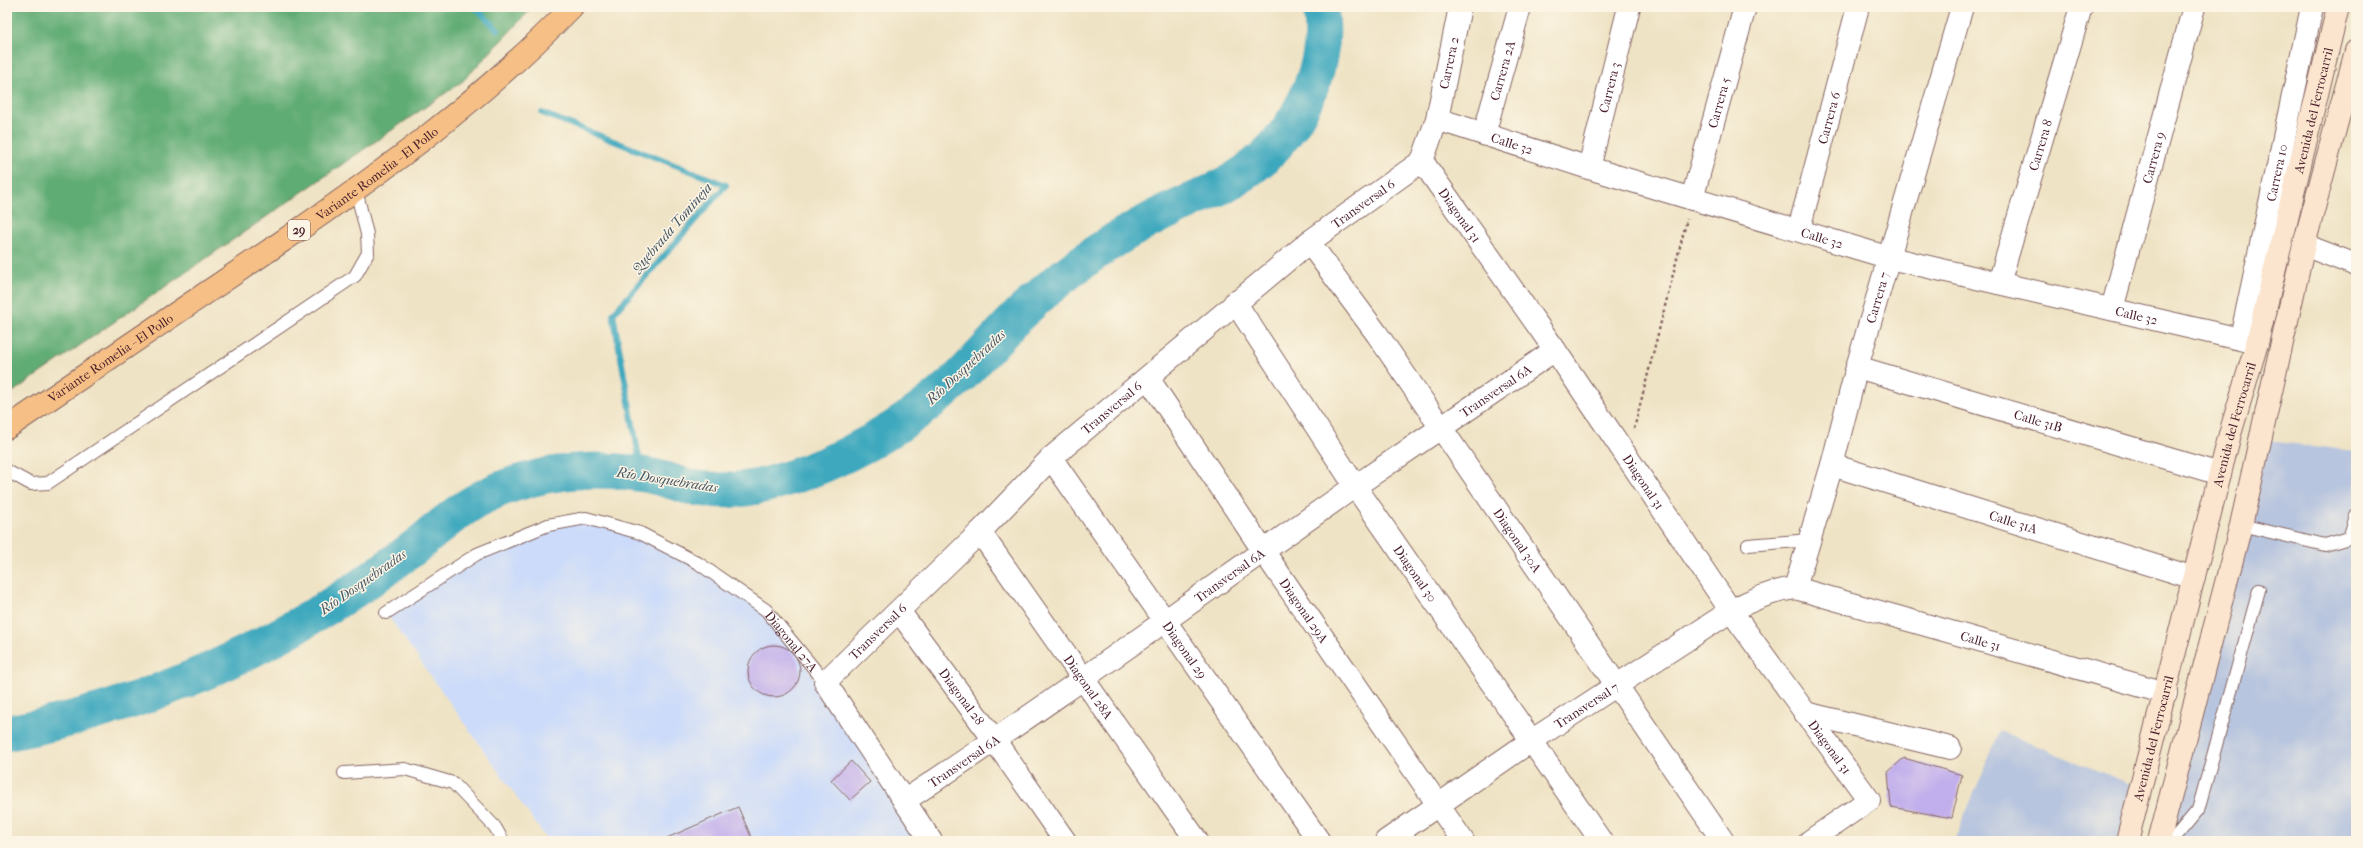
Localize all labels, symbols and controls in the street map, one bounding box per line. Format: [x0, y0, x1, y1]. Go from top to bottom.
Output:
street label: Carrera 2 [1436, 35, 1461, 90]
street label: Carrera 2A [1486, 38, 1518, 102]
street label: Avenida del Ferrocarril [2290, 46, 2336, 176]
street label: Carrera 3 [1595, 60, 1623, 114]
street label: Carrera 5 [1704, 75, 1733, 130]
street label: Carrera 6 [1814, 89, 1843, 146]
street label: Carrera 8 [2025, 117, 2055, 173]
street label: Variante Romelia - El Pollo [312, 123, 441, 224]
street label: Calle 32 [1489, 129, 1535, 157]
street label: Carrera 9 [2139, 130, 2167, 185]
street label: Carrera 10 [2263, 143, 2290, 203]
street label: Transversal 6 [1328, 175, 1398, 231]
water label: Quebrada Tomineja [628, 180, 716, 277]
street label: Diagonal 31 [1436, 185, 1484, 245]
road number: 29 [288, 220, 310, 240]
street label: Calle 32 [1799, 224, 1845, 251]
street label: Carrera 7 [1863, 270, 1892, 325]
street label: Calle 32 [2114, 303, 2160, 327]
street label: Variante Romelia - El Pollo [44, 310, 176, 406]
water label: Río Dosquebradas [922, 326, 1010, 409]
street label: Avenida del Ferrocarril [2209, 360, 2259, 490]
street label: Transversal 6A [1457, 361, 1534, 420]
street label: Transversal 6 [1078, 377, 1145, 437]
street label: Calle 31B [2012, 406, 2064, 435]
street label: Diagonal 31 [1620, 451, 1668, 512]
water label: Río Dosquebradas [614, 463, 719, 496]
street label: Diagonal 30A [1491, 505, 1545, 575]
street label: Calle 31A [1987, 507, 2040, 536]
street label: Diagonal 30 [1391, 542, 1440, 605]
water label: Río Dosquebradas [316, 545, 410, 619]
street label: Transversal 6A [1191, 545, 1268, 605]
street label: Diagonal 29A [1277, 575, 1332, 646]
street label: Transversal 6 [845, 599, 910, 663]
street label: Diagonal 27A [762, 607, 821, 675]
street label: Diagonal 29 [1160, 618, 1211, 681]
street label: Calle 31 [1959, 628, 2002, 653]
street label: Diagonal 28A [1061, 652, 1117, 722]
street label: Diagonal 28 [936, 665, 988, 727]
street label: Avenida del Ferrocarril [2130, 673, 2176, 804]
street label: Transversal 7 [1551, 679, 1621, 731]
street label: Diagonal 31 [1805, 717, 1855, 777]
street label: Transversal 6A [925, 731, 1003, 790]

